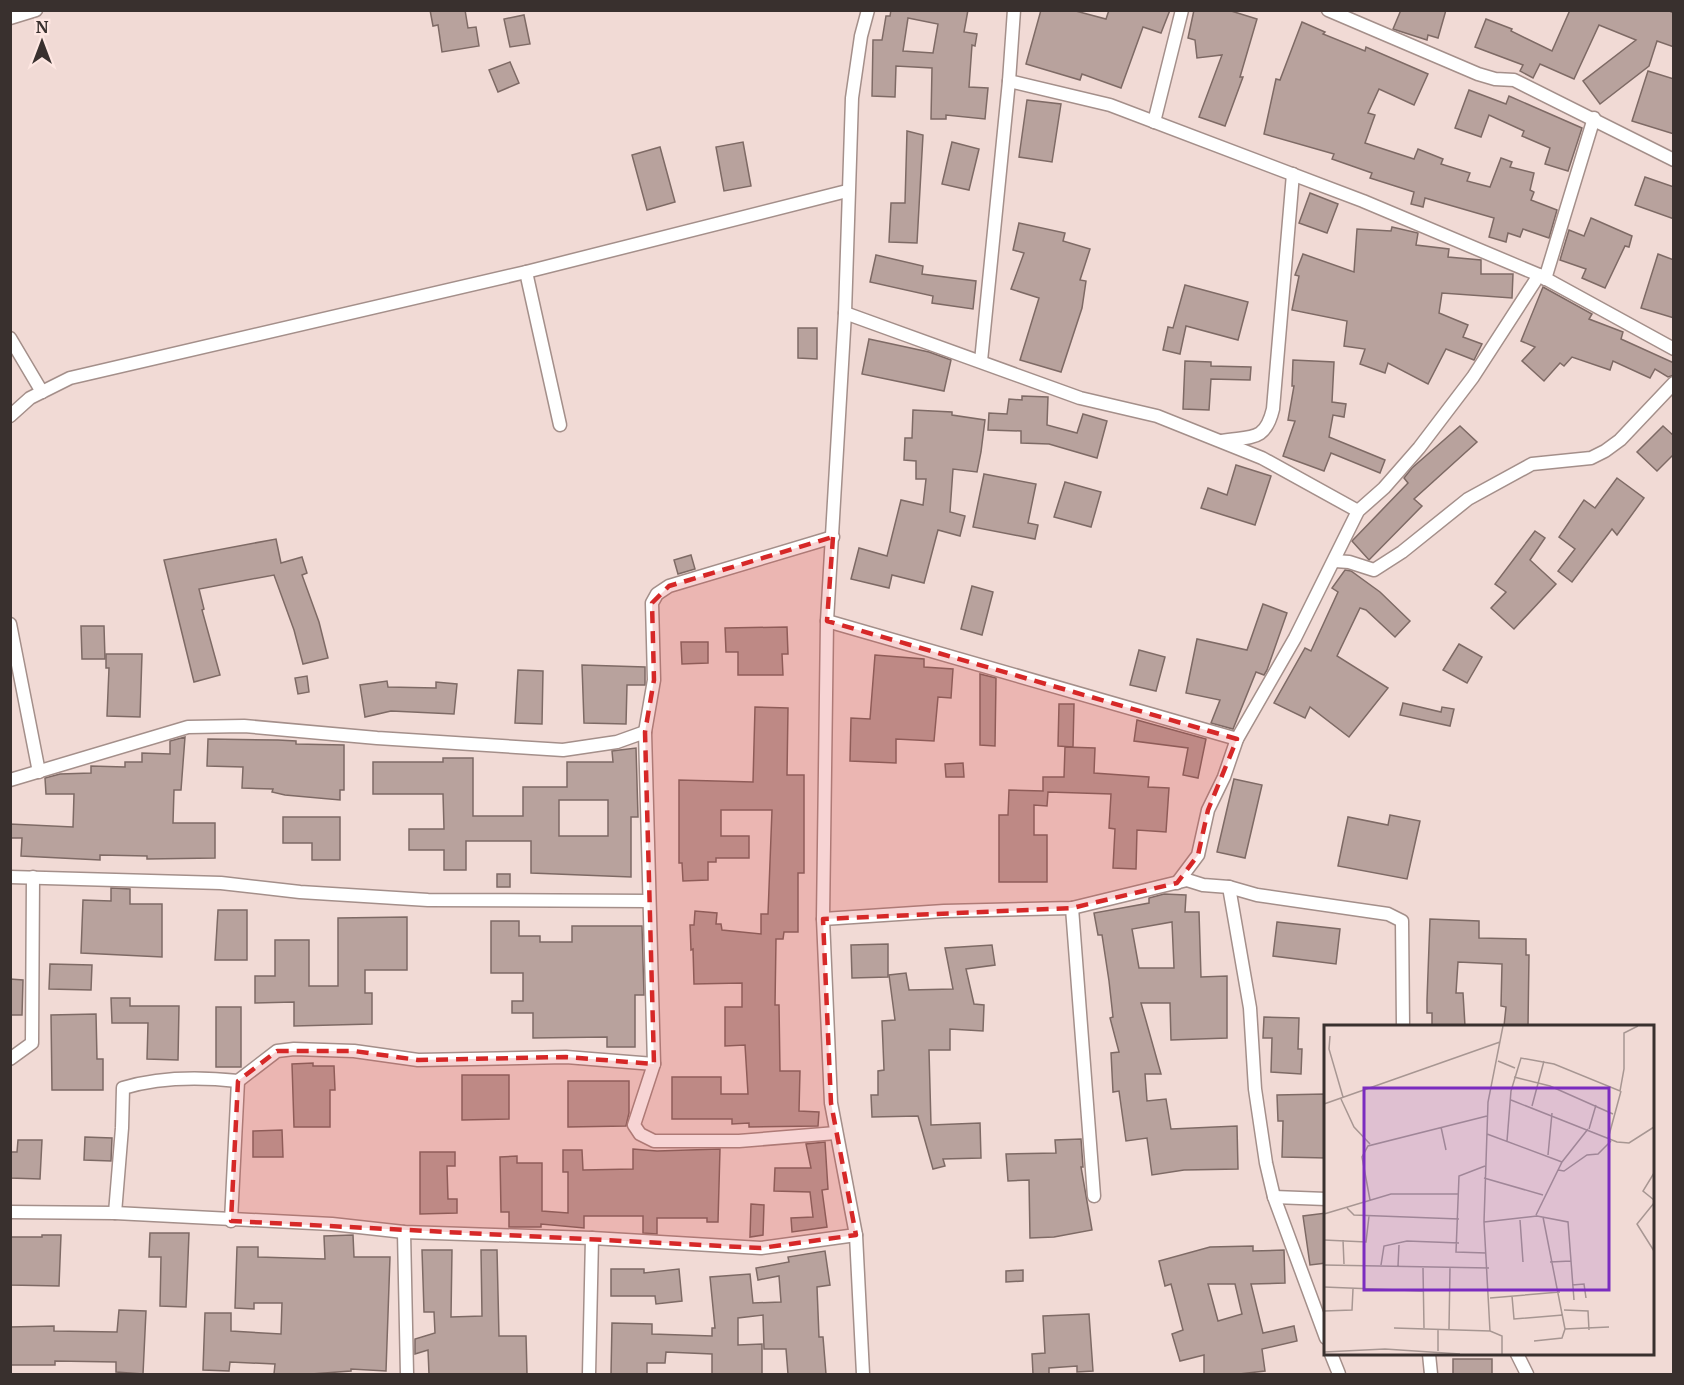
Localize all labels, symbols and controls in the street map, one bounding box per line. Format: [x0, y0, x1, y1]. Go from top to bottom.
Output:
north arrow [12, 12, 72, 72]
text: N [36, 17, 49, 37]
inset map [1324, 1025, 1654, 1355]

